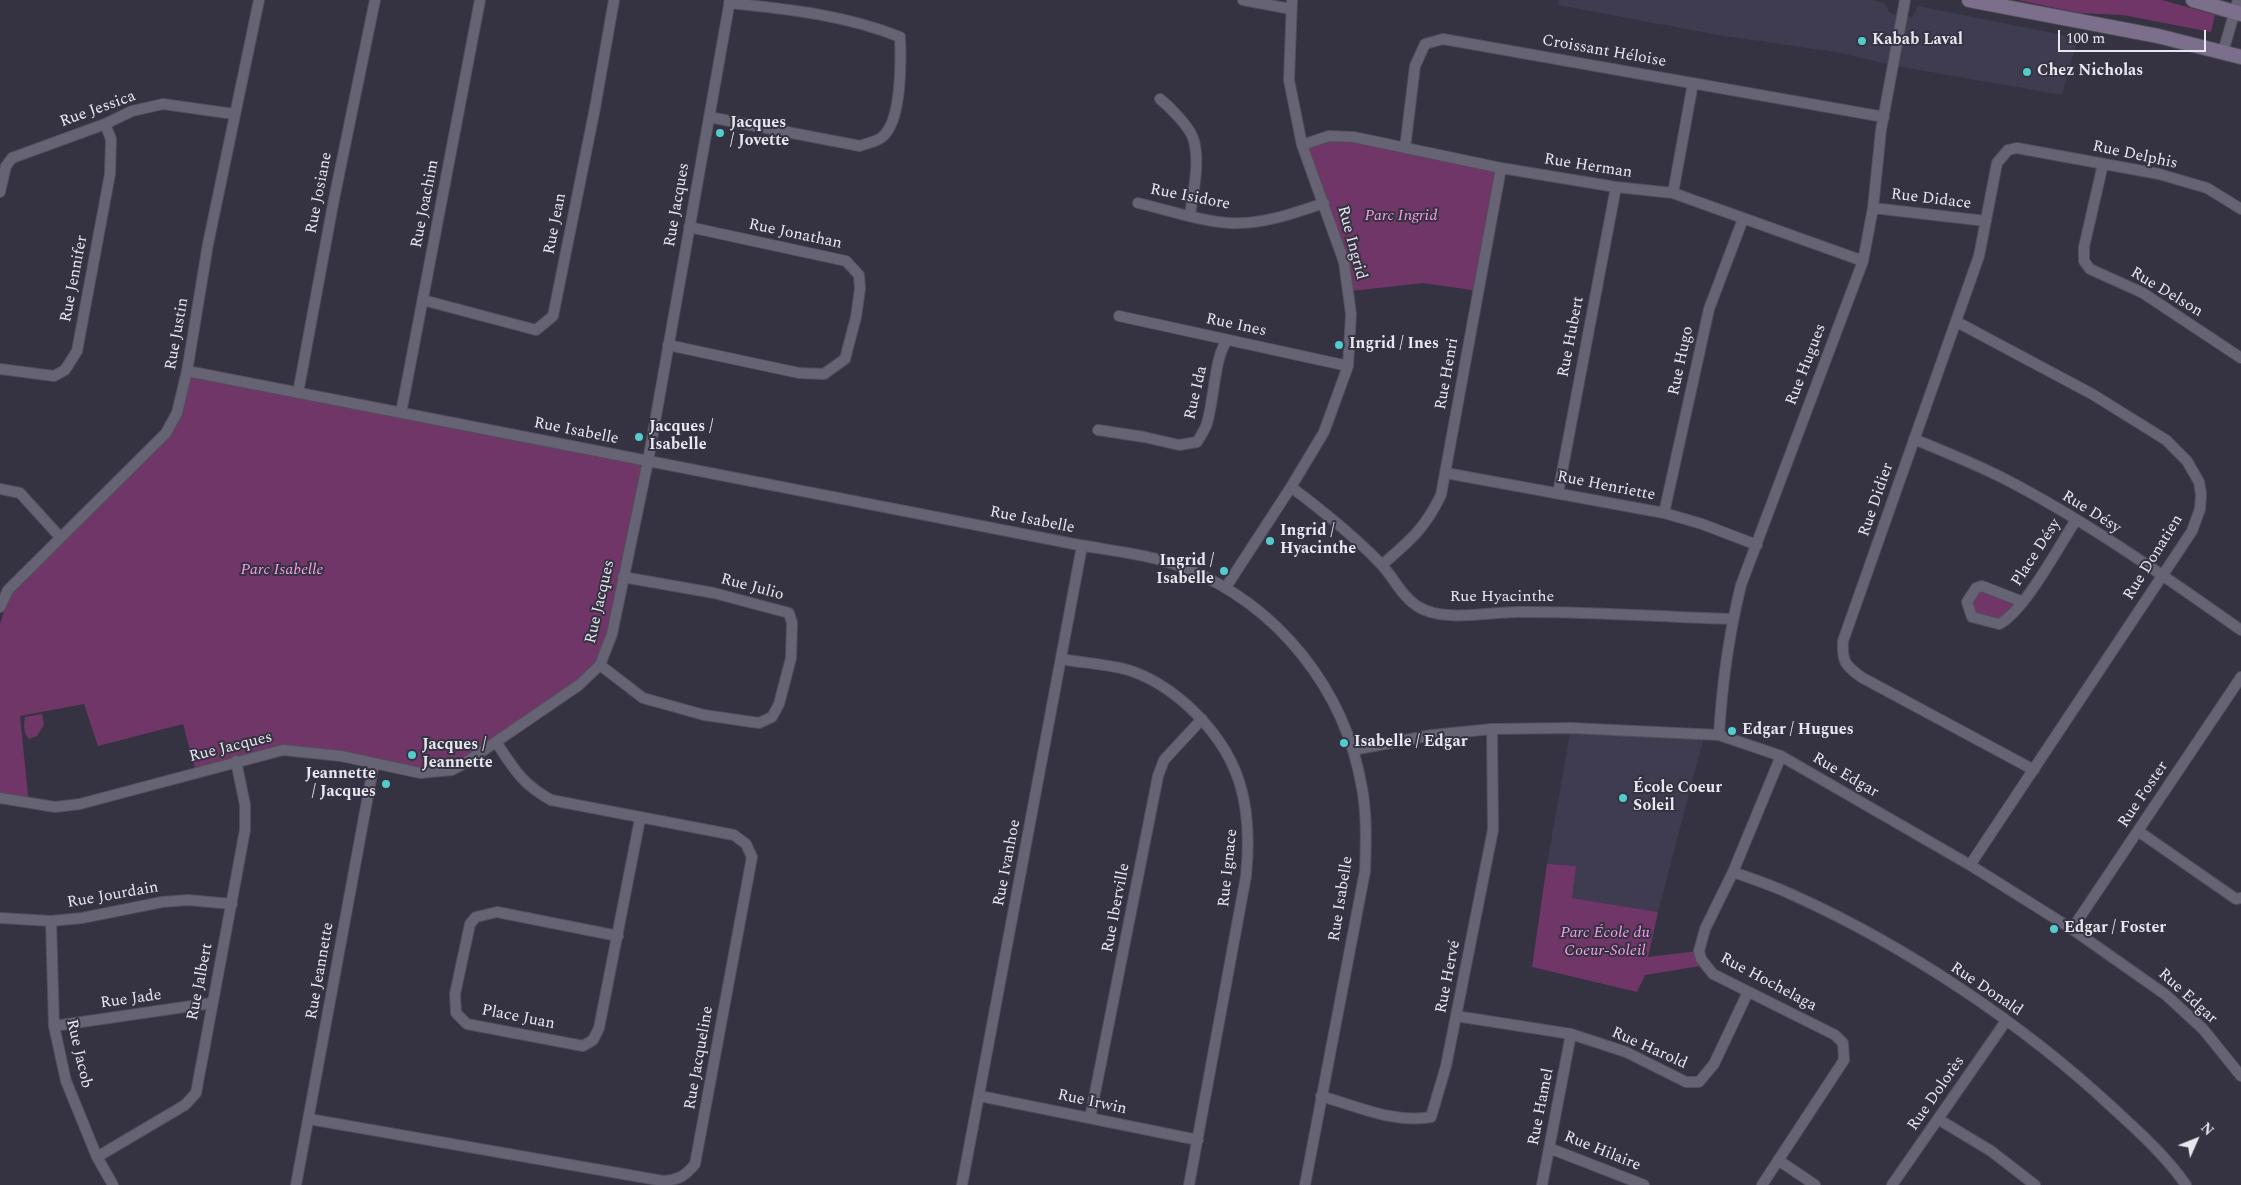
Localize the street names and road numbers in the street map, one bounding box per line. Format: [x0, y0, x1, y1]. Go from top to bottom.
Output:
street label: Croissant Héloise [1540, 32, 1668, 72]
street label: Rue Jessica [58, 87, 138, 133]
street label: Rue Delphis [2091, 138, 2179, 174]
street label: Rue Josiane [303, 151, 337, 235]
street label: Rue Herman [1542, 151, 1634, 183]
street label: Rue Joachim [408, 158, 444, 250]
street label: Rue Jacques [661, 161, 695, 249]
street label: Rue Isidore [1148, 181, 1232, 215]
street label: Rue Didace [1890, 186, 1972, 214]
street label: Rue Jean [541, 192, 571, 256]
street label: Rue Ingrid [1332, 204, 1370, 282]
street label: Rue Jonathan [747, 216, 843, 254]
street label: Rue Jennifer [57, 234, 93, 324]
street label: Rue Delson [2126, 264, 2206, 322]
street label: Rue Hubert [1555, 295, 1589, 379]
street label: Rue Justin [162, 296, 194, 372]
street label: Rue Ines [1204, 310, 1268, 342]
street label: Rue Hugues [1783, 322, 1831, 408]
street label: Rue Hugo [1665, 325, 1699, 397]
street label: Rue Henri [1432, 337, 1464, 411]
street label: Rue Ida [1182, 364, 1212, 422]
street label: Rue Isabelle [532, 414, 620, 450]
street label: Rue Didier [1855, 461, 1899, 539]
street label: Rue Henriette [1555, 468, 1657, 506]
street label: Rue Désy [2058, 487, 2124, 539]
street label: Rue Isabelle [988, 503, 1076, 539]
street label: Rue Donatien [2120, 512, 2188, 604]
street label: Place Désy [2008, 516, 2066, 590]
street label: Rue Jacques [582, 558, 620, 646]
street label: Rue Julio [718, 570, 786, 606]
street label: Rue Hyacinthe [1450, 588, 1554, 608]
street label: Rue Jacques [187, 728, 275, 768]
street label: Rue Edgar [1808, 749, 1882, 803]
street label: Rue Foster [2115, 758, 2173, 832]
street label: Rue Ivanhoe [990, 818, 1026, 908]
street label: Rue Ignace [1215, 828, 1243, 908]
street label: Rue Isabelle [1326, 855, 1358, 943]
street label: Rue Iberville [1099, 862, 1135, 954]
street label: Rue Jourdain [66, 879, 160, 913]
street label: Rue Jeannette [303, 921, 339, 1021]
street label: Rue Hervé [1433, 939, 1465, 1015]
street label: Rue Jalbert [184, 942, 218, 1022]
street label: Rue Hochelaga [1716, 950, 1820, 1016]
street label: Rue Donald [1946, 959, 2026, 1021]
street label: Rue Edgar [2153, 965, 2221, 1029]
street label: Rue Jade [99, 986, 163, 1014]
street label: Place Juan [480, 1001, 556, 1035]
street label: Rue Jacqueline [681, 1005, 719, 1111]
street label: Rue Jacob [61, 1018, 95, 1090]
street label: Rue Harold [1608, 1024, 1690, 1074]
street label: Rue Dolorès [1904, 1053, 1970, 1135]
street label: Rue Hamel [1525, 1067, 1559, 1147]
street label: Rue Irwin [1056, 1086, 1128, 1120]
street label: Rue Hilaire [1561, 1128, 1643, 1176]

